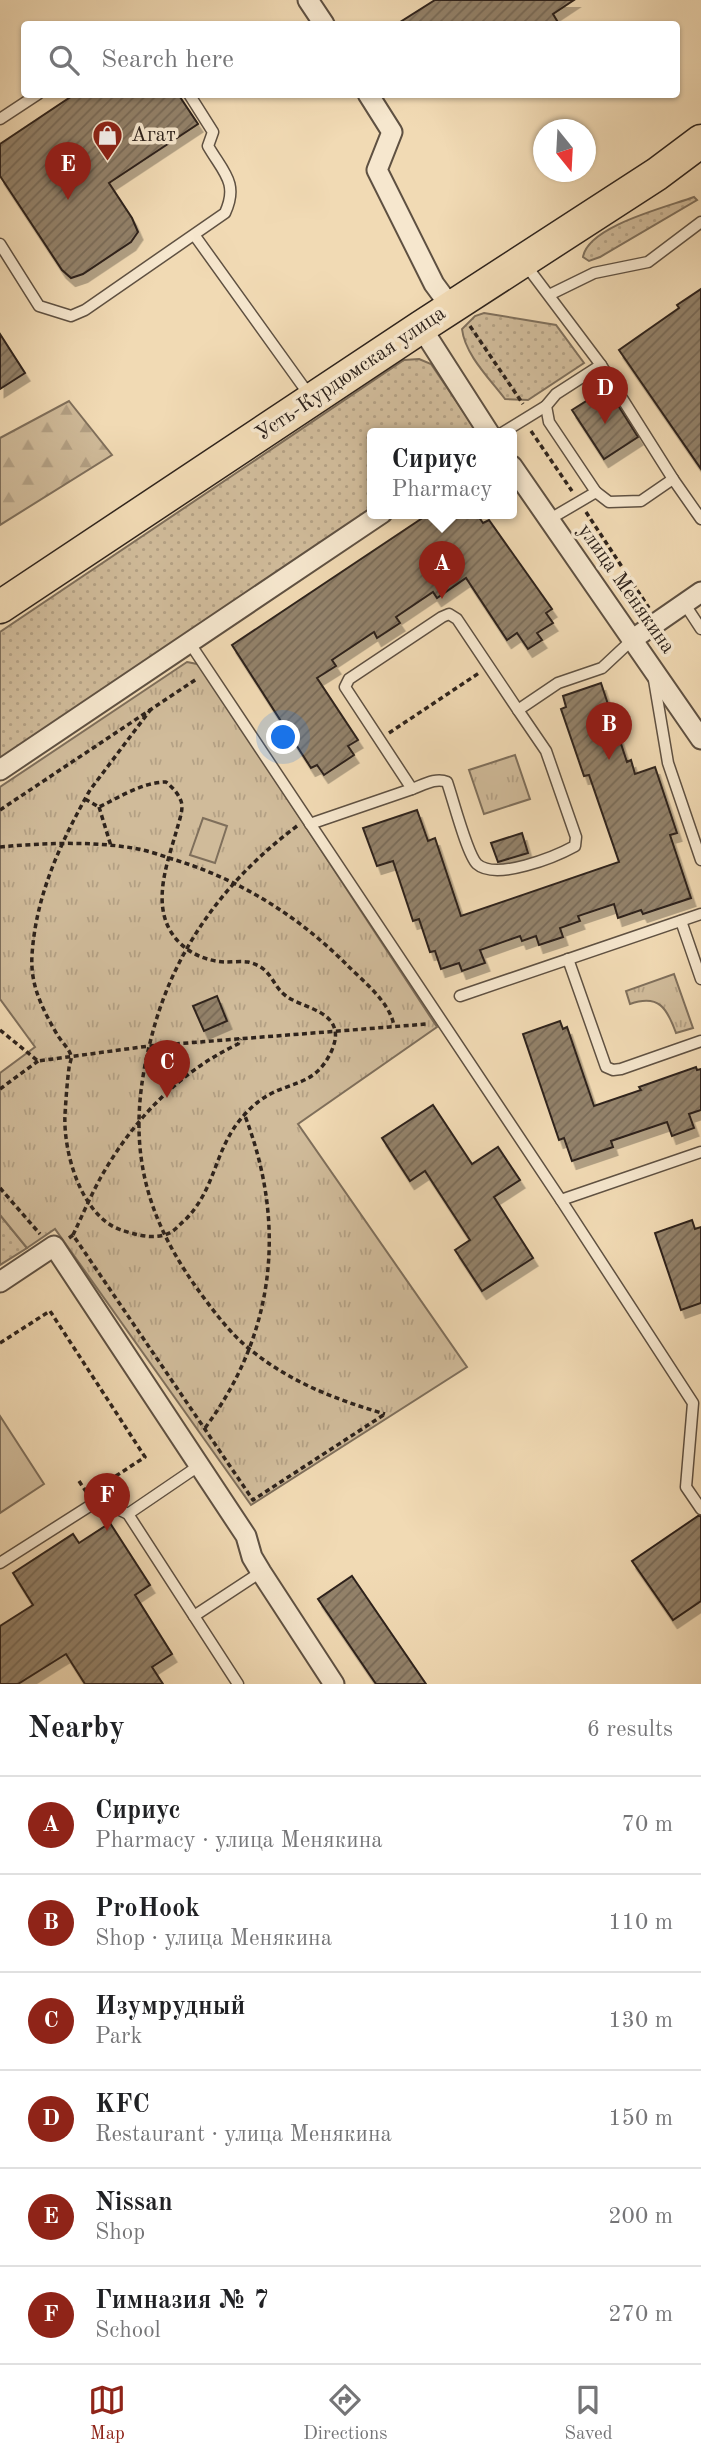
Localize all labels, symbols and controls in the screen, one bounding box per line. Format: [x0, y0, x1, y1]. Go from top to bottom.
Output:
search box [21, 21, 680, 98]
icon: search [45, 41, 83, 79]
text: Search here [101, 47, 234, 73]
shop icon: Агат [91, 118, 125, 162]
north arrow [533, 119, 596, 182]
place label: Агат [131, 125, 176, 146]
pin: E [45, 142, 91, 200]
street label: Усть-Курдюмская улица [252, 303, 450, 445]
pin: D [582, 366, 628, 424]
popup [367, 428, 517, 519]
text: Сириус [392, 447, 477, 473]
text: Pharmacy [392, 478, 492, 501]
street label: улица Менякина [574, 520, 678, 658]
pin: A [419, 541, 465, 599]
pin: B [586, 702, 632, 760]
your location [266, 720, 300, 754]
pin: C [144, 1040, 190, 1098]
pin: F [84, 1473, 130, 1531]
text: Nearby [28, 1714, 125, 1744]
text: 6 results [587, 1718, 673, 1741]
text: Сириус [95, 1798, 181, 1824]
text: A [42, 1813, 60, 1836]
text: 70 m [622, 1813, 673, 1836]
text: Pharmacy · улица Менякина [95, 1829, 383, 1852]
text: ProHook [95, 1896, 200, 1922]
text: B [43, 1911, 59, 1934]
text: 110 m [608, 1911, 673, 1934]
text: Shop · улица Менякина [95, 1927, 332, 1950]
text: Изумрудный [95, 1994, 245, 2020]
text: C [43, 2009, 59, 2032]
text: 130 m [608, 2009, 673, 2032]
text: Park [95, 2025, 142, 2048]
text: KFC [95, 2092, 150, 2118]
text: D [42, 2107, 60, 2130]
text: 150 m [608, 2107, 673, 2130]
text: Restaurant · улица Менякина [95, 2123, 392, 2146]
text: Nissan [95, 2190, 173, 2216]
text: E [43, 2205, 59, 2228]
text: 200 m [608, 2205, 673, 2228]
text: Shop [95, 2221, 145, 2244]
text: Гимназия № 7 [95, 2288, 269, 2314]
text: F [43, 2303, 59, 2326]
text: 270 m [608, 2303, 673, 2326]
text: School [95, 2319, 161, 2342]
tab: Map [88, 2381, 126, 2446]
tab: Directions [303, 2381, 388, 2446]
tab: Saved [564, 2381, 613, 2446]

